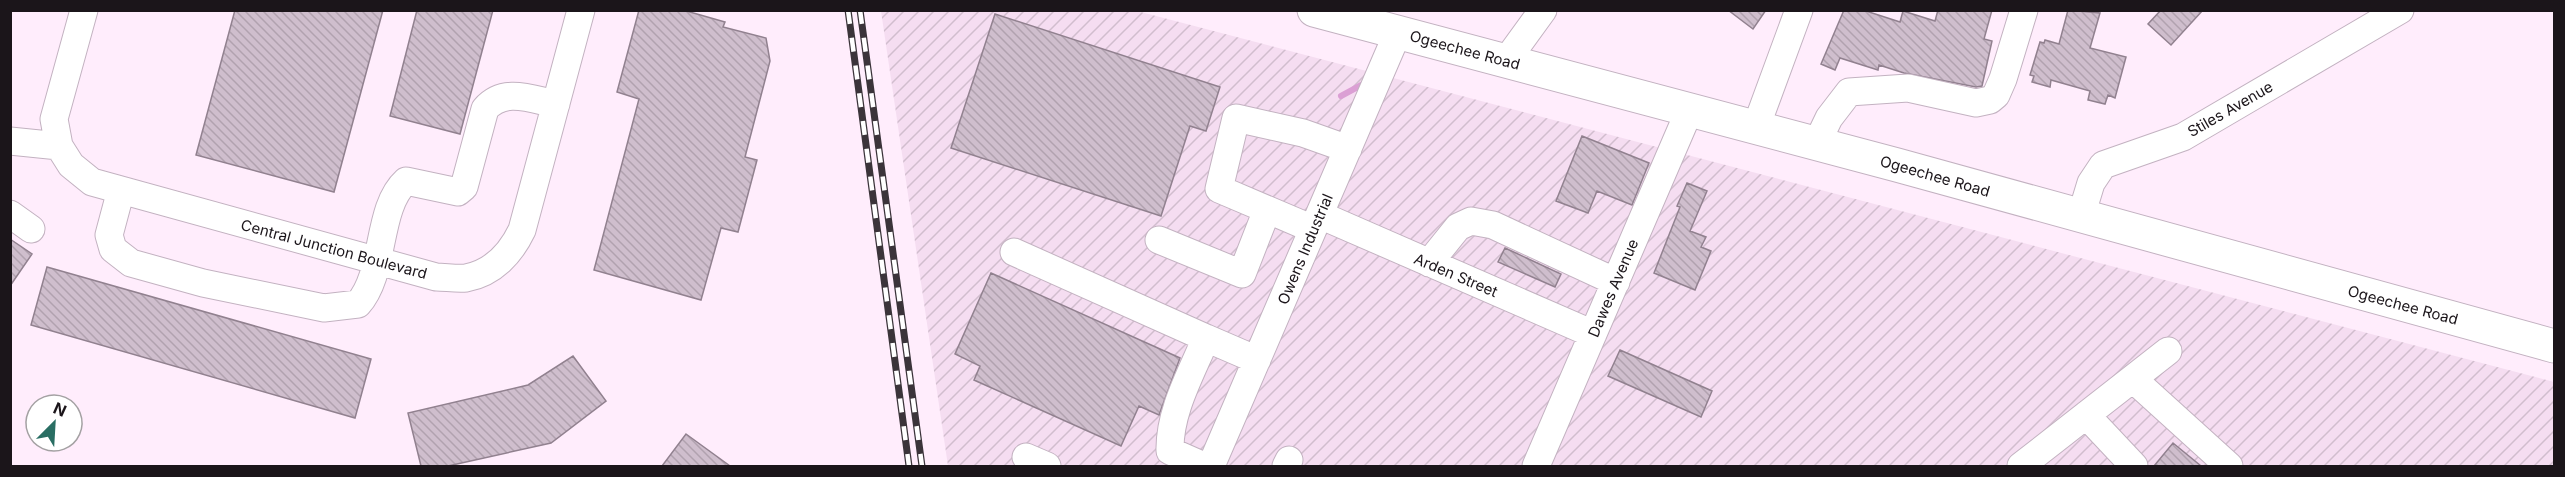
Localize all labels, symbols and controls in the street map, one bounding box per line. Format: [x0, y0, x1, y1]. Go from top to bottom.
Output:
street label: Ogeechee Road [1408, 26, 1522, 74]
street label: Stiles Avenue [2184, 77, 2276, 141]
street label: Ogeechee Road [1878, 151, 1992, 201]
street label: Owens Industrial [1273, 191, 1337, 307]
street label: Central Junction Boulevard [239, 215, 429, 283]
street label: Dawes Avenue [1584, 236, 1642, 340]
street label: Arden Street [1411, 249, 1501, 301]
street label: Ogeechee Road [2346, 281, 2460, 329]
north arrow [24, 393, 84, 453]
text: N [50, 398, 70, 421]

